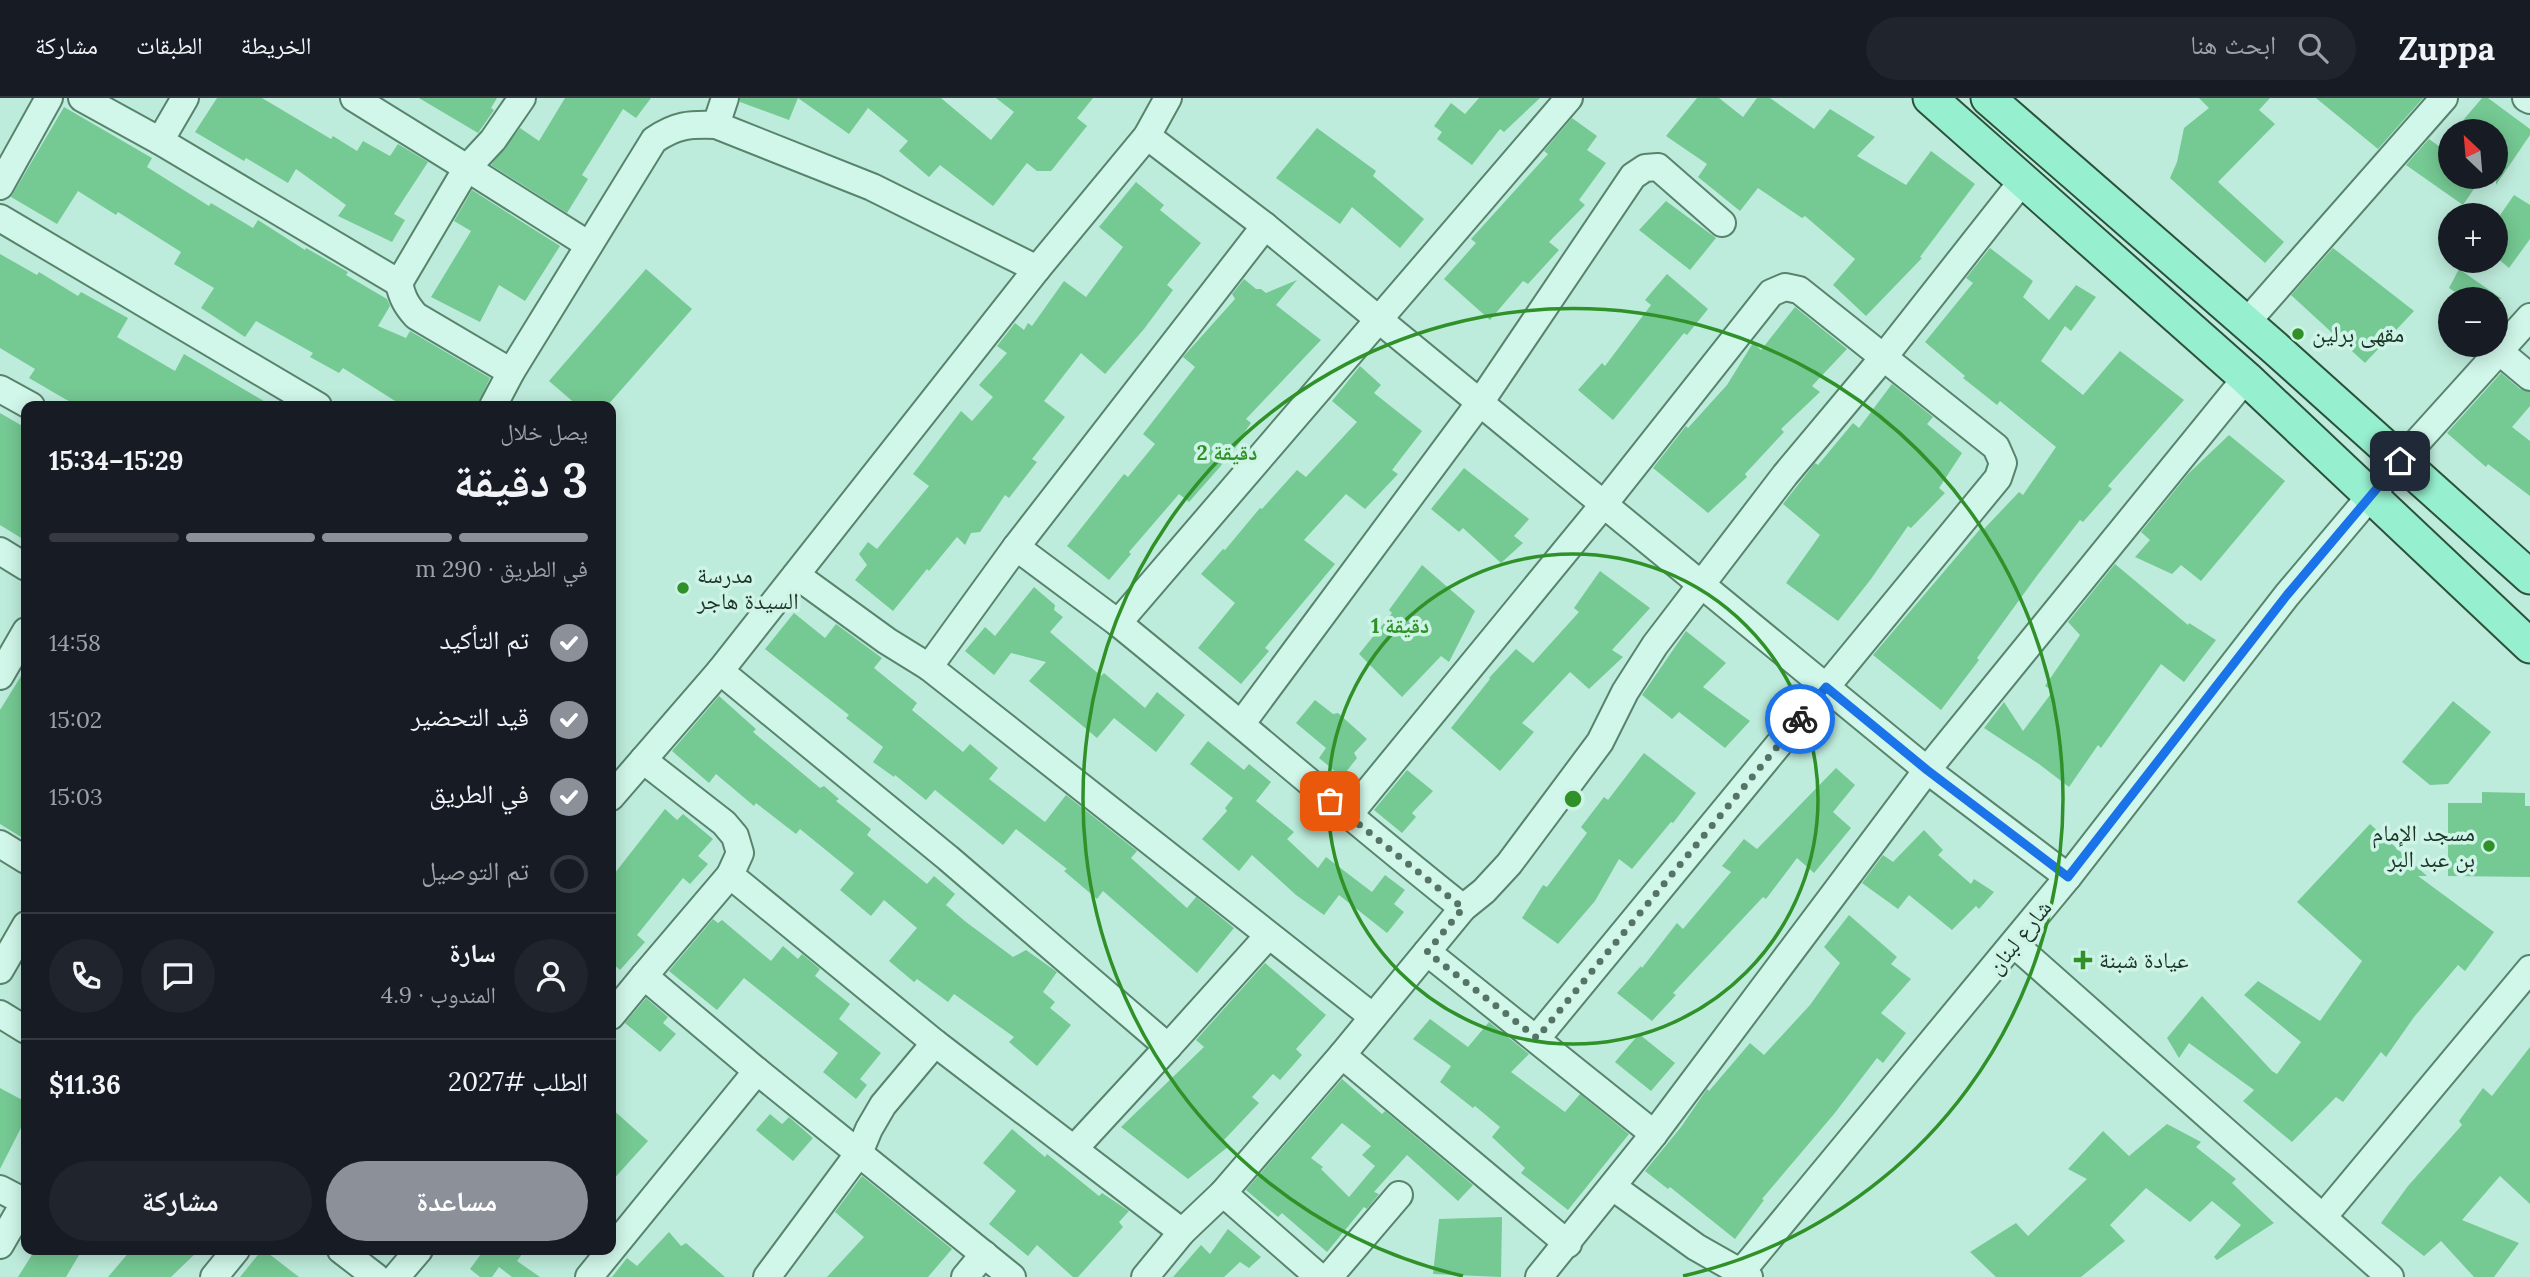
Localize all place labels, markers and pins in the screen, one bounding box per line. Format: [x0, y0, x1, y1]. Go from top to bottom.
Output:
place label: مقهى برلين [2312, 319, 2404, 348]
marker: مقهى برلين [2290, 326, 2306, 342]
pin [2370, 431, 2430, 491]
place label: مدرسة السيدة هاجر [696, 560, 799, 615]
marker: مدرسة السيدة هاجر [675, 580, 691, 596]
pin [1300, 771, 1360, 831]
centre of rings [1561, 787, 1585, 811]
place label: مسجد الإمام بن عبد البر [2372, 818, 2475, 873]
marker: مسجد الإمام بن عبد البر [2481, 838, 2497, 854]
place label: عيادة شبنة [2099, 945, 2189, 974]
marker: عيادة شبنة [2073, 950, 2093, 970]

